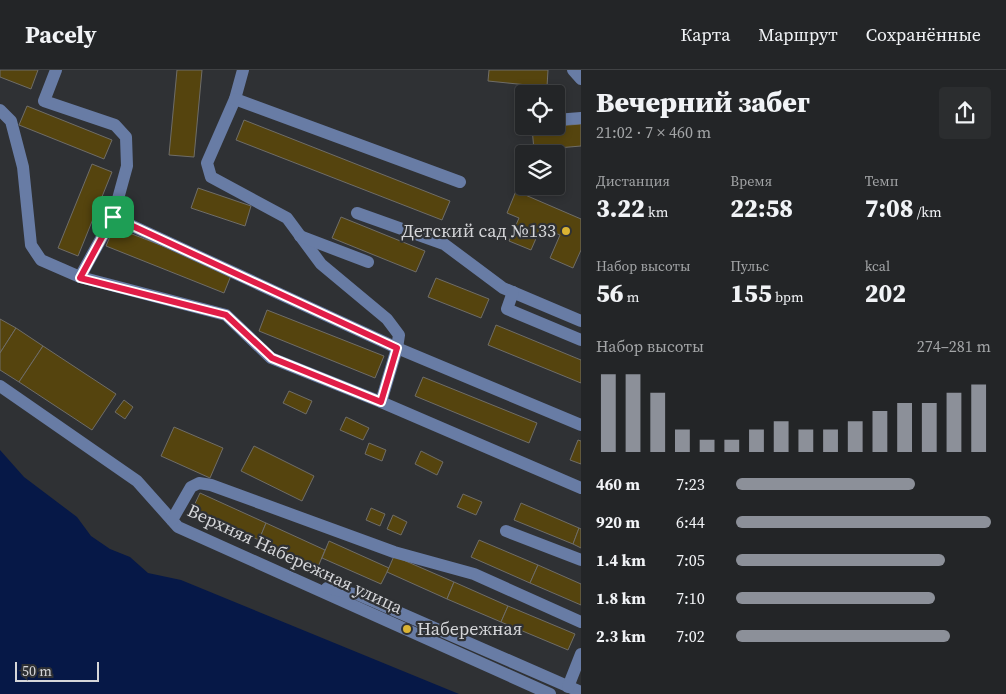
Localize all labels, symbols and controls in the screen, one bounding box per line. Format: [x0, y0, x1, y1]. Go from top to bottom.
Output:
text: Pacely [25, 18, 97, 51]
text: Карта [681, 22, 730, 47]
text: Маршрут [758, 22, 838, 47]
text: Сохранённые [866, 22, 981, 47]
text: Вечерний забег [596, 83, 810, 121]
map controls [515, 85, 565, 195]
button: locate [515, 85, 565, 135]
button: share [939, 87, 991, 139]
text: 21:02 · 7 × 460 m [596, 121, 711, 143]
button: layers [515, 145, 565, 195]
text: Дистанция [596, 171, 670, 191]
text: Время [730, 171, 772, 191]
text: Темп [865, 171, 898, 191]
text: 3.22 [596, 191, 645, 225]
text: 22:58 [730, 191, 793, 225]
text: 7:08 [865, 191, 913, 225]
pin [92, 196, 134, 238]
text: km [645, 202, 668, 222]
text: /km [913, 202, 942, 222]
icon: arrive [99, 203, 127, 231]
place label: Детский сад №133 [401, 218, 556, 243]
marker: Детский сад №133 [560, 225, 572, 237]
text: Набор высоты [596, 256, 690, 276]
text: Пульс [730, 256, 769, 276]
text: kcal [865, 256, 890, 276]
text: 56 [596, 276, 624, 310]
text: 155 [730, 276, 772, 310]
text: 202 [865, 276, 906, 310]
text: m [624, 287, 639, 307]
text: bpm [772, 287, 804, 307]
text: Набор высоты [596, 335, 704, 357]
text: 274–281 m [917, 335, 991, 357]
text: 460 m [596, 473, 640, 495]
text: 7:23 [676, 473, 705, 495]
street label: Верхняя Набережная улица [184, 498, 408, 620]
text: 920 m [596, 511, 640, 533]
text: 6:44 [676, 511, 705, 533]
text: 1.4 km [596, 549, 646, 571]
text: 7:05 [676, 549, 705, 571]
text: 1.8 km [596, 587, 646, 609]
text: 7:10 [676, 587, 705, 609]
place label: Набережная [417, 616, 522, 641]
marker: Набережная [401, 623, 413, 635]
text: 2.3 km [596, 625, 646, 647]
text: 7:02 [676, 625, 705, 647]
scale bar [15, 659, 99, 682]
text: 50 m [22, 661, 52, 681]

